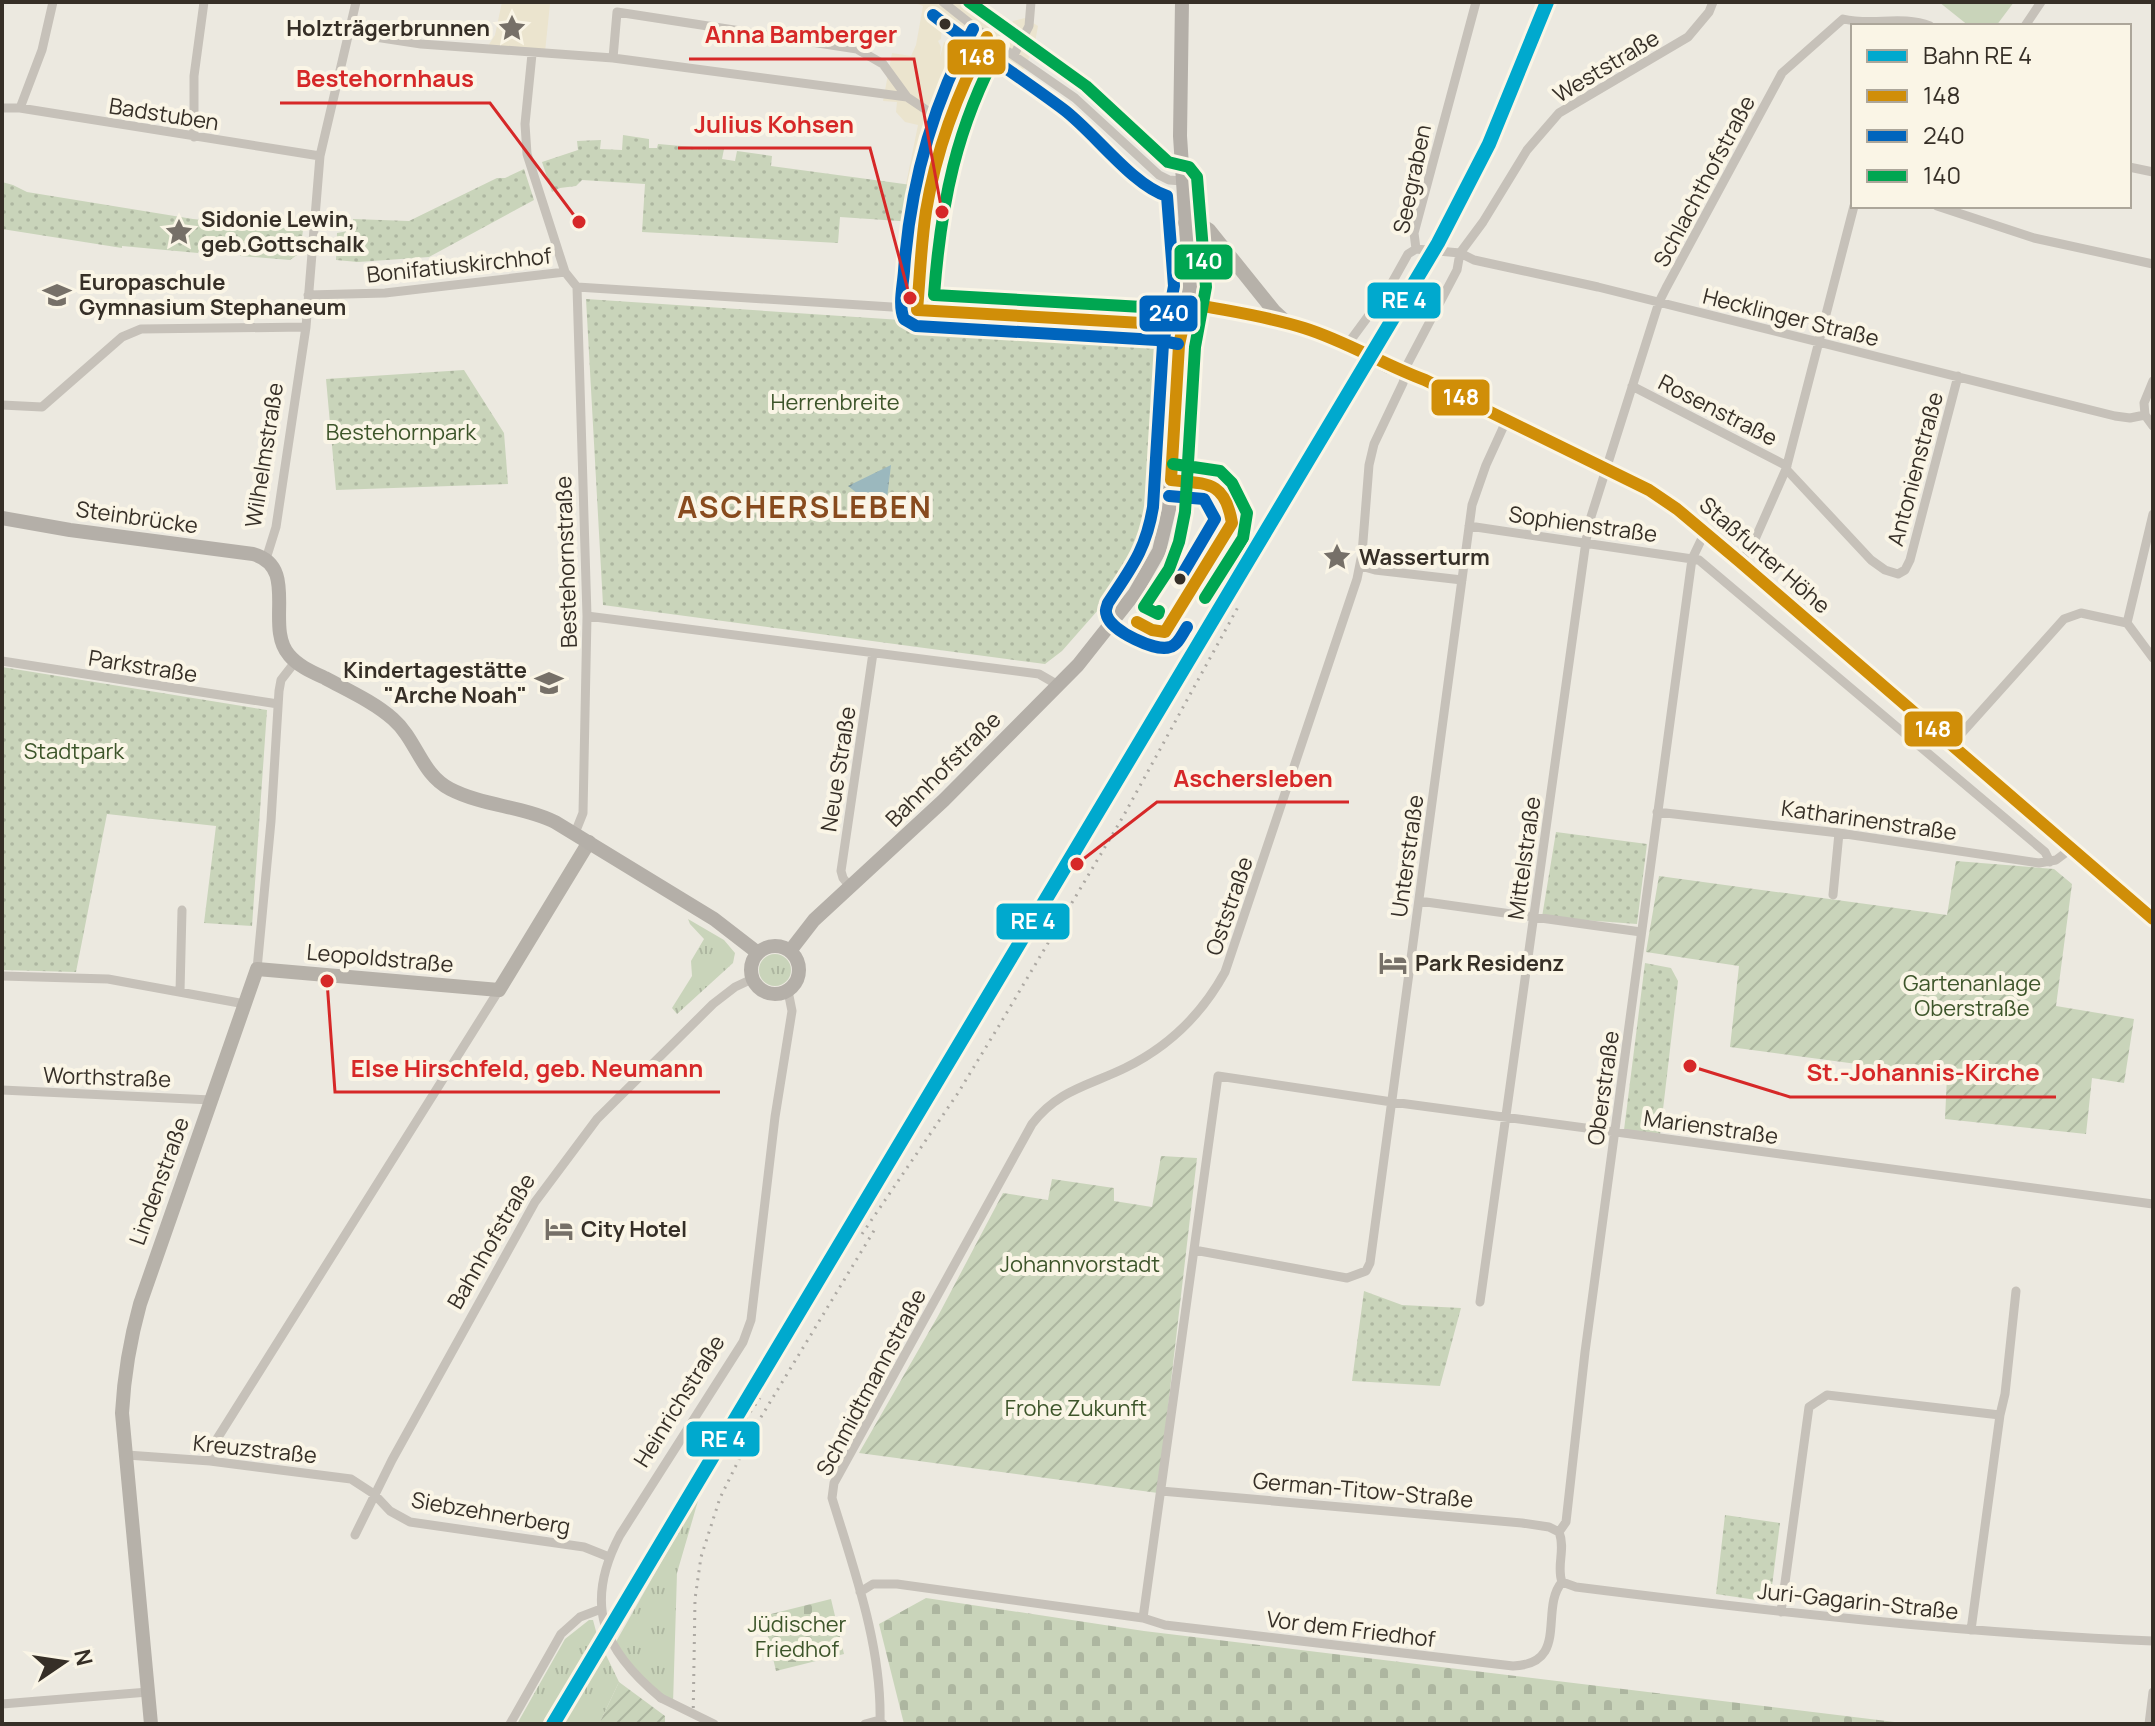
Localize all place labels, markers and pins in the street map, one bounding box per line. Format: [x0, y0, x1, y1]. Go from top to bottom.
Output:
callout: Anna Bamberger [689, 11, 914, 59]
place label: Holzträgerbrunnen [286, 13, 490, 43]
place icon: Holzträgerbrunnen [497, 13, 527, 43]
unlabelled marker [937, 16, 953, 32]
callout: Bestehornhaus [280, 55, 490, 103]
callout: Julius Kohsen [678, 100, 870, 148]
place label: Sidonie Lewin, geb.Gottschalk [201, 204, 365, 259]
place icon: Sidonie Lewin, geb.Gottschalk [164, 217, 194, 247]
place label: Europaschule Gymnasium Stephaneum [79, 267, 346, 322]
school or university icon: Europaschule Gymnasium Stephaneum [42, 280, 72, 310]
place icon: Wasserturm [1322, 542, 1352, 572]
place label: Wasserturm [1359, 542, 1490, 572]
unlabelled marker [1172, 571, 1188, 587]
place label: Kindertagestätte "Arche Noah" [343, 655, 527, 710]
school or university icon: Kindertagestätte "Arche Noah" [534, 668, 564, 698]
callout: Aschersleben [1157, 754, 1349, 802]
hotel icon: Park Residenz [1378, 948, 1408, 978]
place label: Park Residenz [1415, 948, 1564, 978]
callout: Else Hirschfeld, geb. Neumann [335, 1044, 720, 1092]
callout: St.-Johannis-Kirche [1790, 1049, 2056, 1097]
hotel icon: City Hotel [544, 1214, 574, 1244]
place label: City Hotel [581, 1214, 687, 1244]

